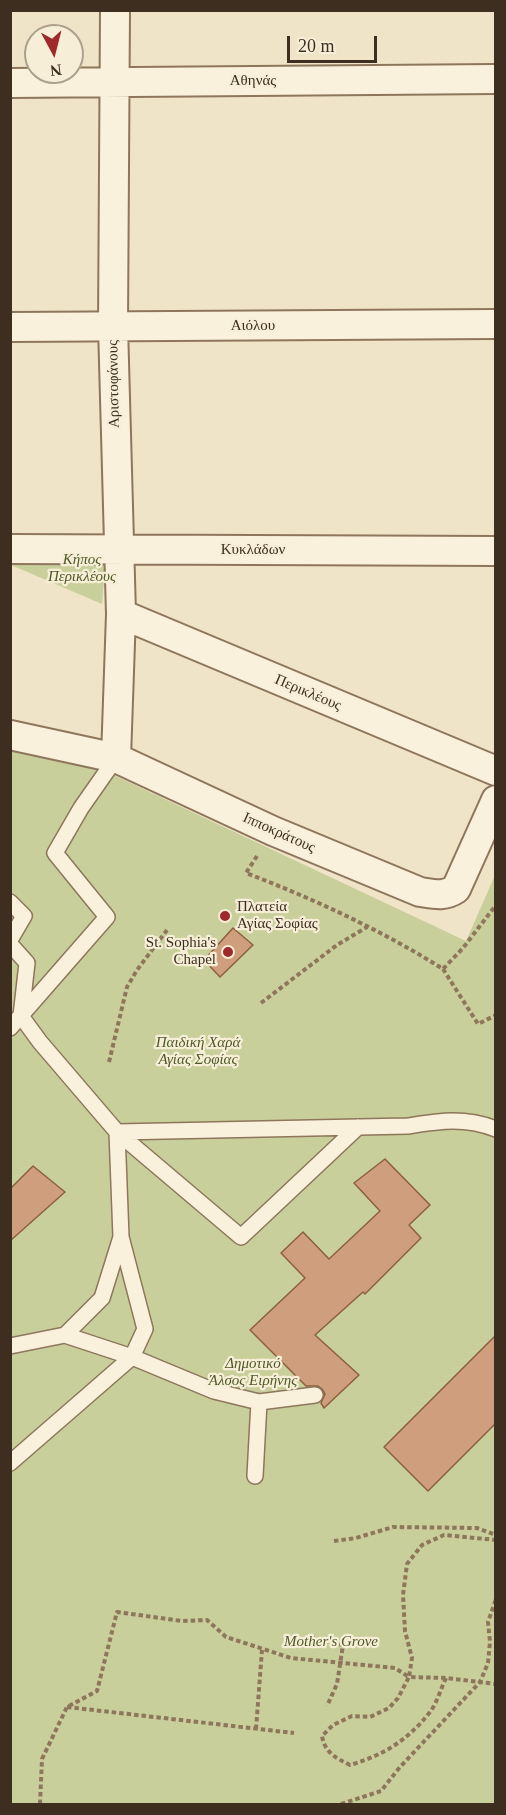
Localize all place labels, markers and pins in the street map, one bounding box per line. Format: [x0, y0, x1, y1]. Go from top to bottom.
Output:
place label: Πλατεία Αγίας Σοφίας [237, 898, 318, 933]
marker: Πλατεία Αγίας Σοφίας [218, 909, 232, 923]
place label: St. Sophia's Chapel [146, 934, 216, 969]
marker: St. Sophia's Chapel [221, 945, 235, 959]

